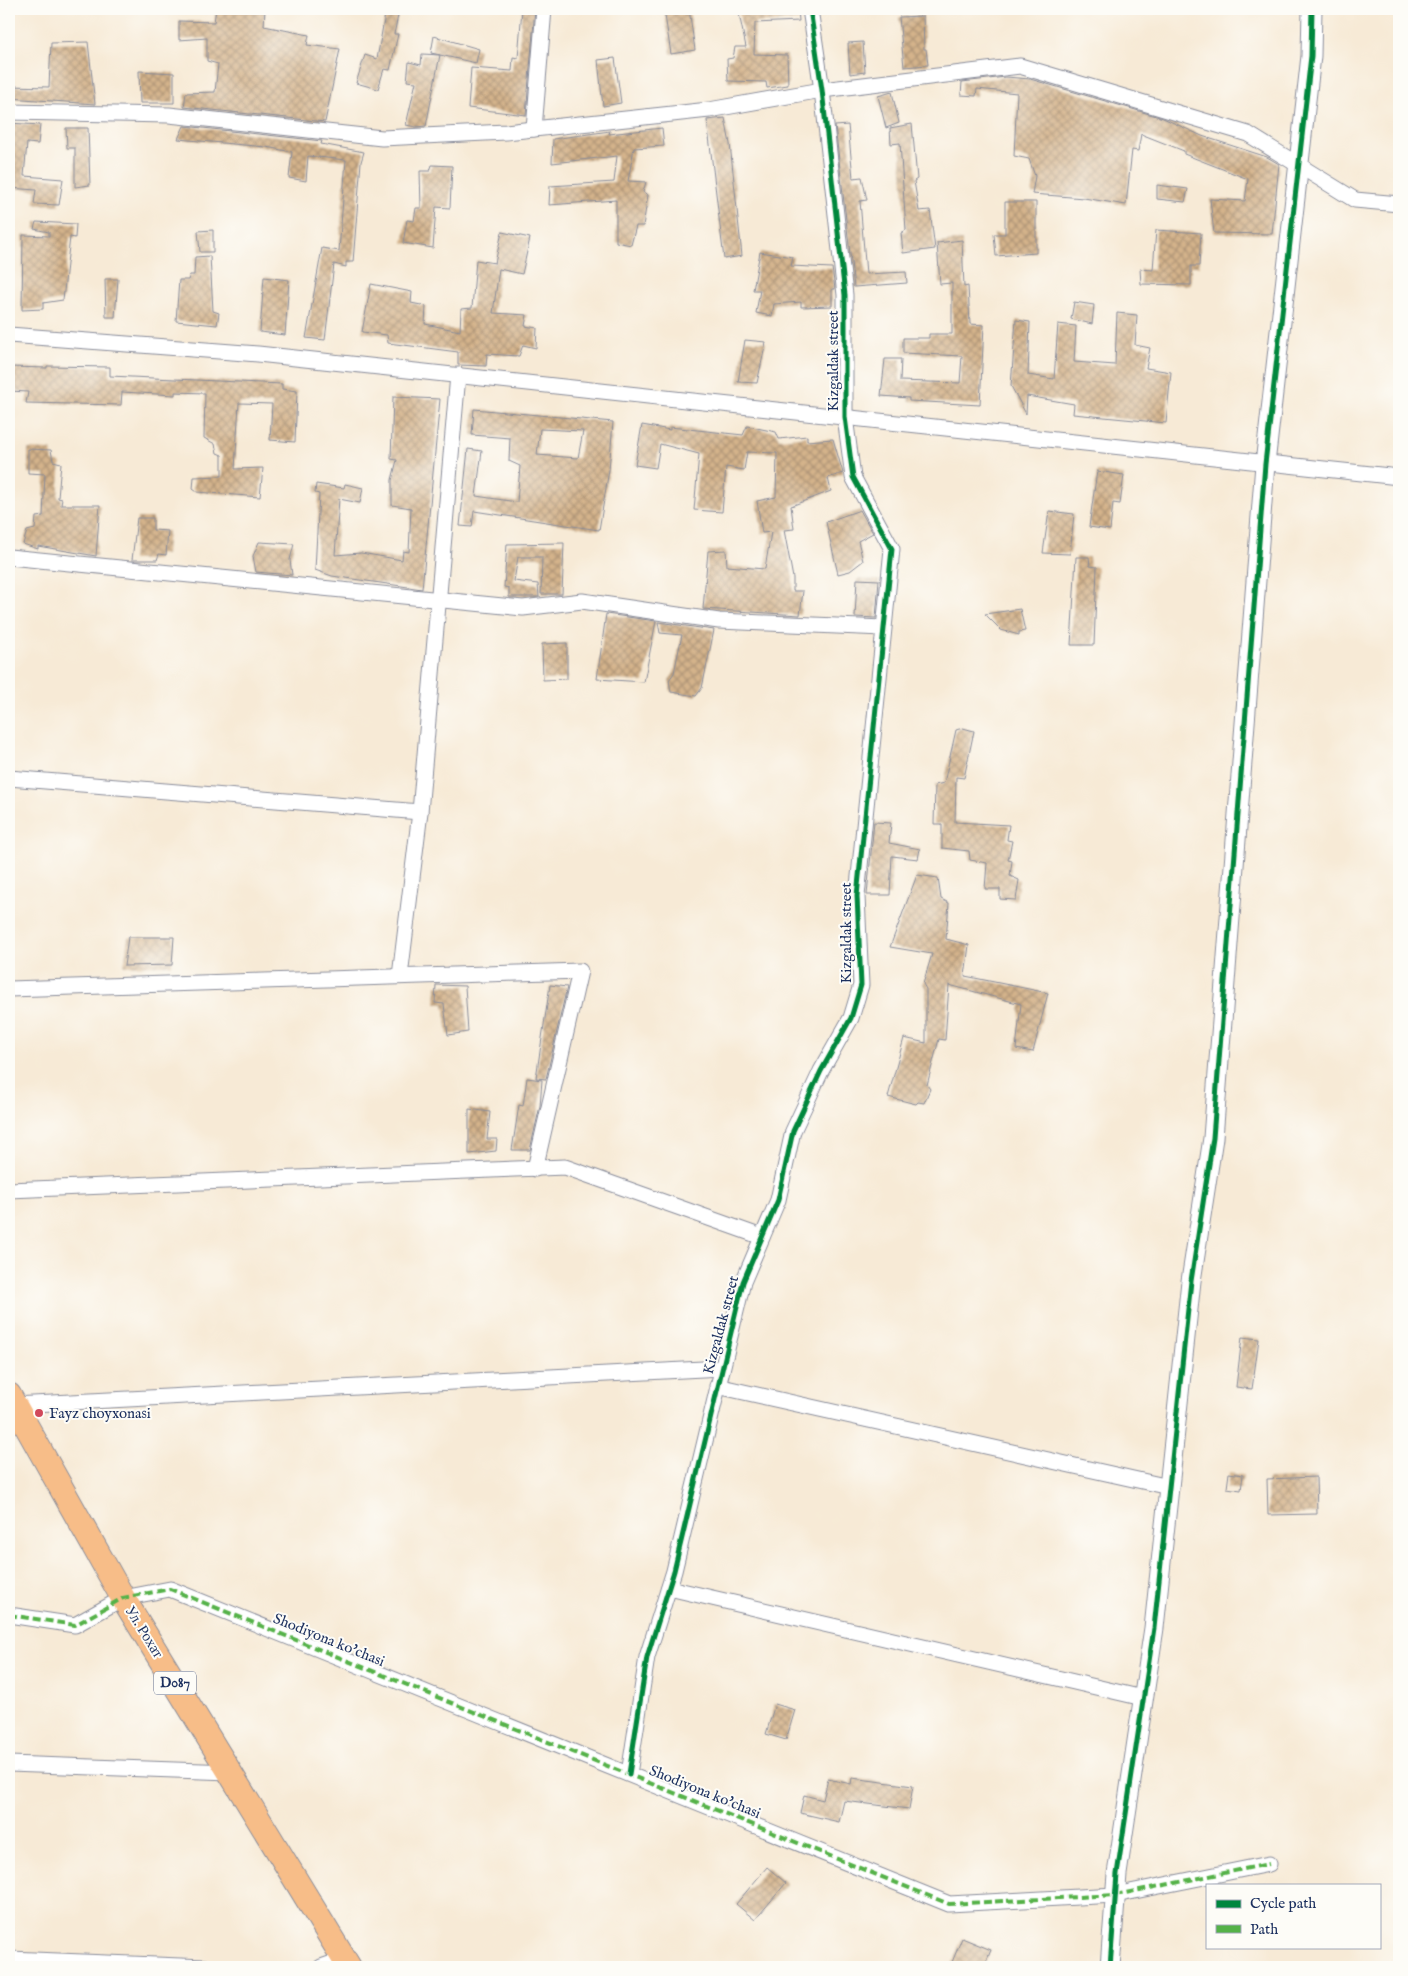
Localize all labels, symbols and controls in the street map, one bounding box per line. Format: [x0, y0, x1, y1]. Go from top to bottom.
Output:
street label: Kizgaldak street [824, 310, 843, 412]
street label: Kizgaldak street [837, 882, 856, 984]
street label: Kizgaldak street [699, 1274, 743, 1376]
place label: Fayz choyxonasi [49, 1404, 151, 1423]
marker: Fayz choyxonasi [33, 1407, 45, 1419]
street label: Ул. Рохат [121, 1602, 168, 1662]
street label: Shodiyona ko'chasi [270, 1609, 388, 1671]
road number: D087 [154, 1672, 196, 1695]
street label: Shodiyona ko'chasi [646, 1761, 764, 1823]
legend [1206, 1884, 1380, 1948]
text: Cycle path [1250, 1894, 1316, 1913]
text: Path [1250, 1920, 1278, 1939]

